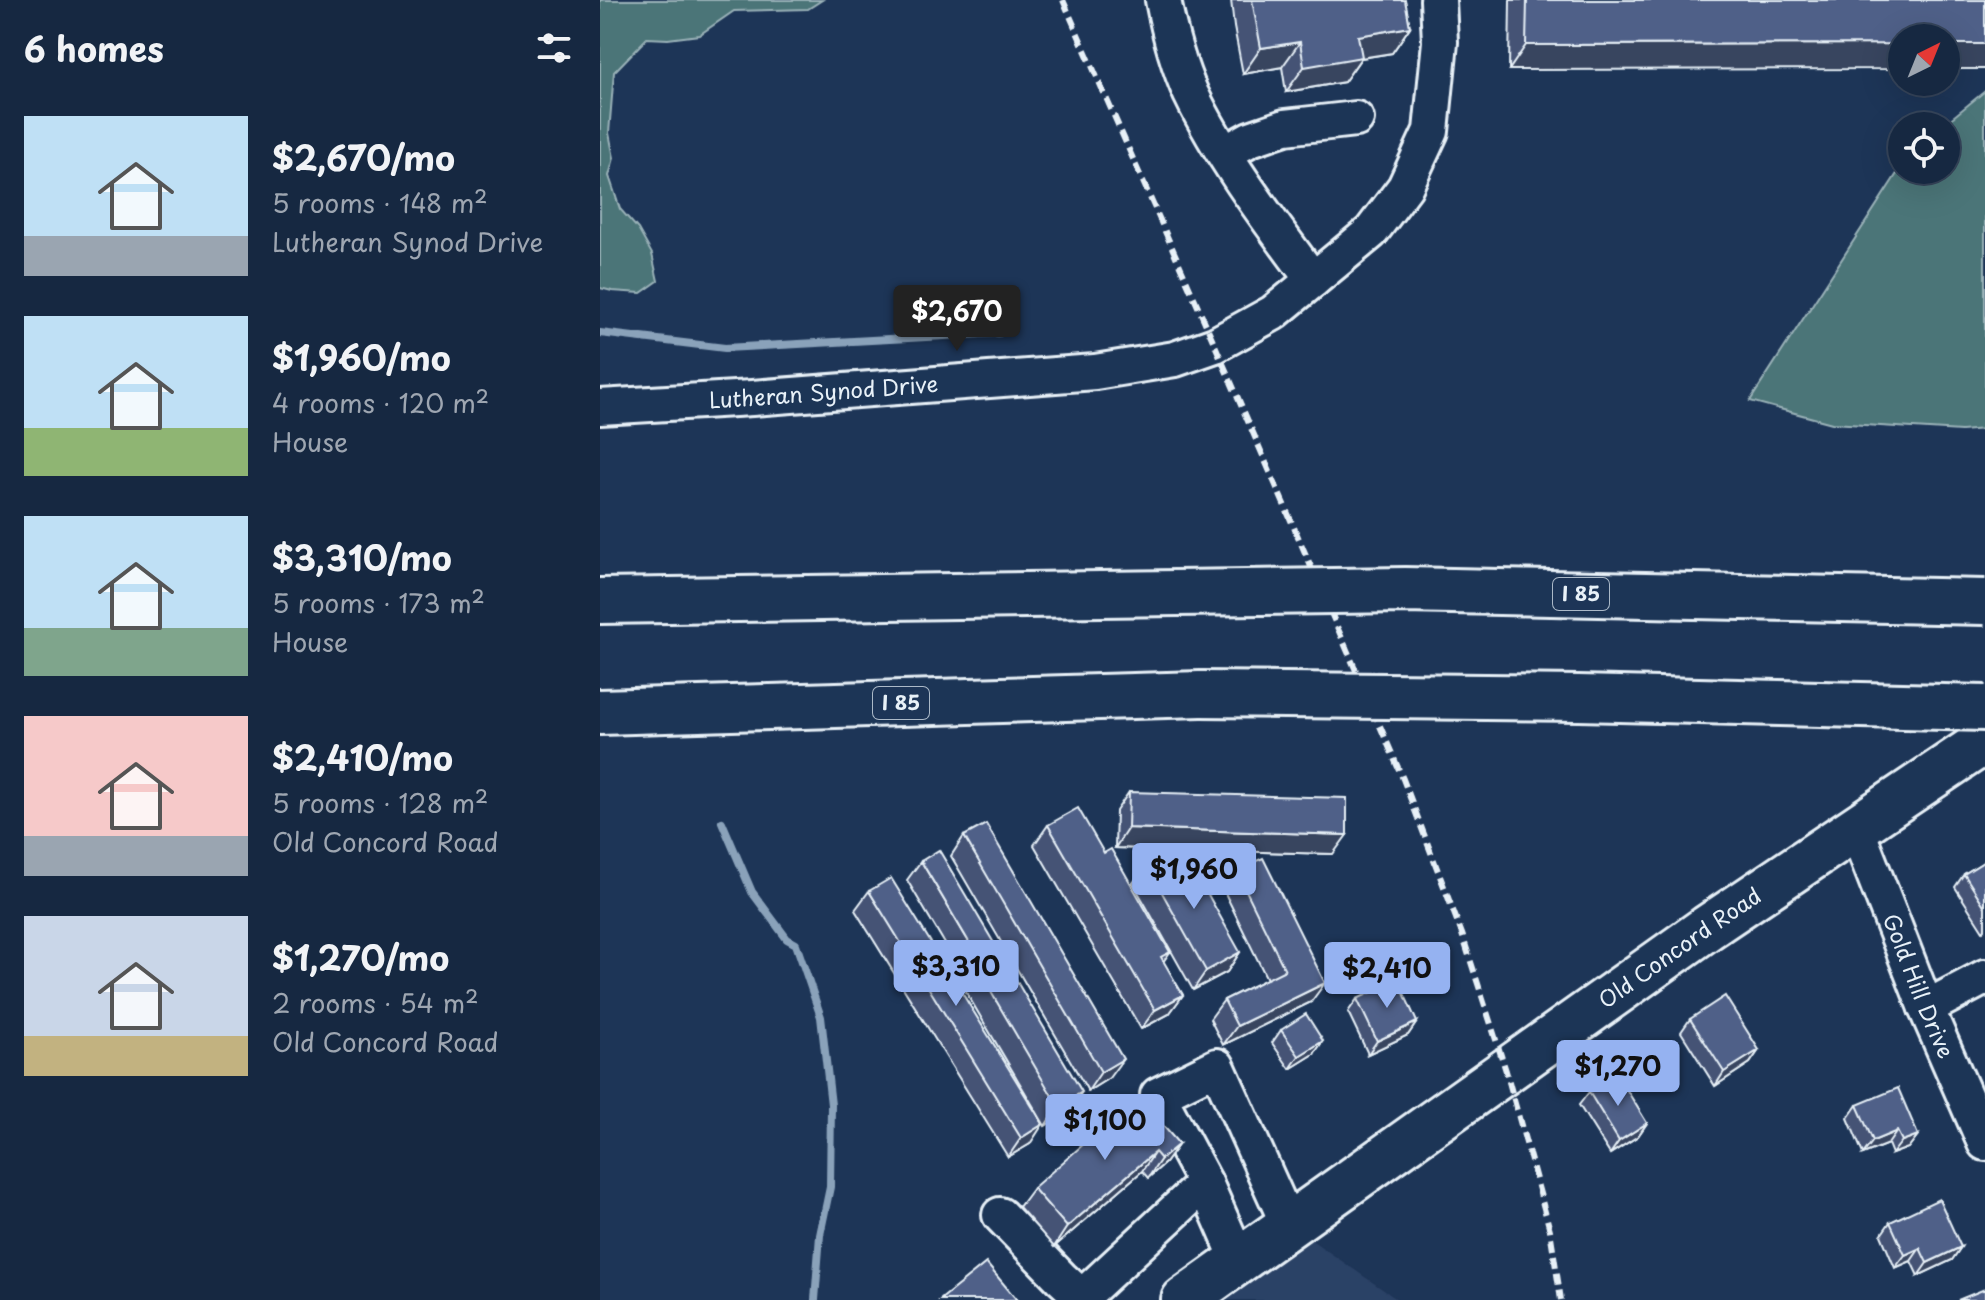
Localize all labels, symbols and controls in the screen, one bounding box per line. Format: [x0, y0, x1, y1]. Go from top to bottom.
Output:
text: 6 homes [24, 22, 164, 74]
north arrow [1888, 24, 1960, 96]
map controls [1888, 24, 1960, 184]
icon: filters [532, 26, 576, 70]
button: locate [1888, 112, 1960, 184]
text: $2,670/mo [272, 131, 455, 183]
icon: home [88, 148, 184, 244]
text: 5 rooms · 148 m² [272, 183, 488, 222]
text: Lutheran Synod Drive [272, 222, 543, 261]
pin: $2,670 [892, 285, 1022, 353]
text: $2,670 [911, 291, 1003, 330]
text: $1,960/mo [272, 331, 451, 383]
icon: home [88, 348, 184, 444]
street label: Lutheran Synod Drive [708, 366, 939, 416]
text: 4 rooms · 120 m² [272, 383, 489, 422]
text: House [272, 422, 348, 461]
text: $3,310/mo [272, 531, 452, 583]
icon: home [88, 548, 184, 644]
road number: I 85 [1553, 578, 1609, 610]
text: 5 rooms · 173 m² [272, 583, 485, 622]
text: House [272, 622, 348, 661]
road number: I 85 [873, 687, 929, 719]
text: $2,410/mo [272, 731, 453, 783]
icon: home [88, 748, 184, 844]
text: 5 rooms · 128 m² [272, 783, 488, 822]
text: Old Concord Road [272, 822, 499, 861]
pin: $1,960 [1129, 843, 1259, 911]
text: $1,960 [1150, 849, 1238, 888]
street label: Old Concord Road [1591, 878, 1767, 1015]
street label: Gold Hill Drive [1876, 908, 1964, 1063]
text: $1,270/mo [272, 931, 449, 983]
pin: $3,310 [891, 940, 1021, 1008]
pin: $2,410 [1322, 942, 1452, 1010]
text: $3,310 [912, 946, 1000, 985]
icon: home [88, 948, 184, 1044]
text: $2,410 [1342, 948, 1432, 987]
text: 2 rooms · 54 m² [272, 983, 479, 1022]
text: Old Concord Road [272, 1022, 499, 1061]
pin: $1,270 [1553, 1040, 1683, 1108]
text: $1,270 [1575, 1046, 1661, 1085]
pin: $1,100 [1040, 1094, 1170, 1162]
text: $1,100 [1063, 1100, 1147, 1139]

